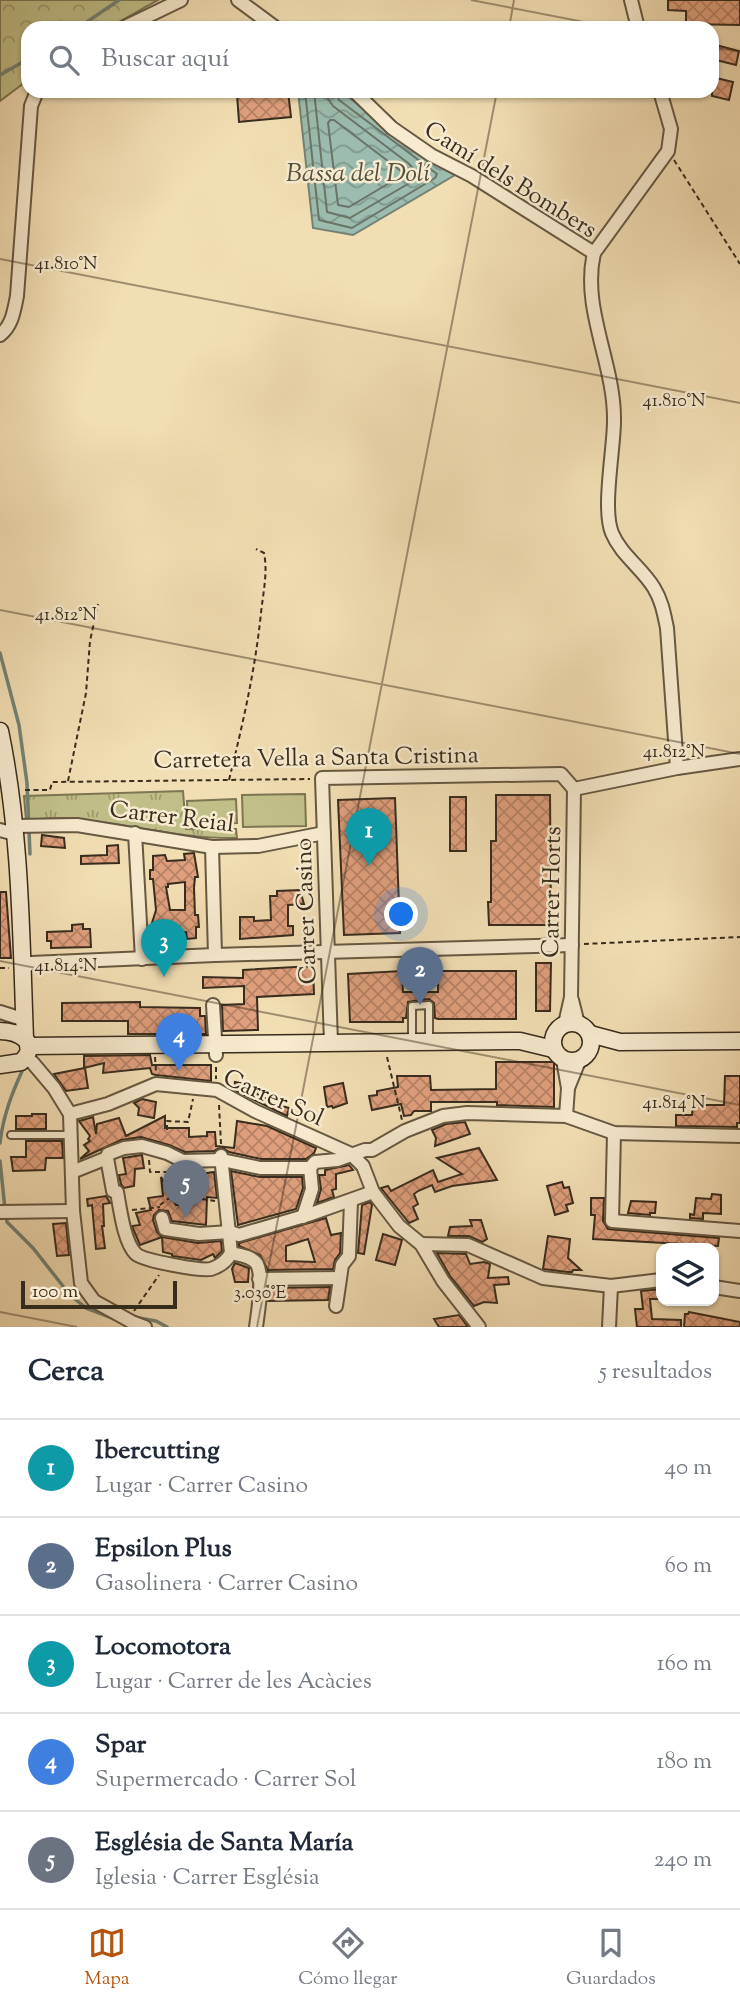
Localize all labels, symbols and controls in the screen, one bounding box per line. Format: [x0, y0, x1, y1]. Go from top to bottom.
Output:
search box [21, 21, 719, 98]
icon: search [45, 41, 83, 79]
text: Buscar aquí [101, 41, 230, 78]
street label: Camí dels Bombers [417, 114, 603, 248]
water label: Bassa del Dolí [286, 156, 431, 193]
text: 41.810°N [35, 252, 97, 278]
text: 41.810°N [643, 389, 705, 415]
text: 41.812°N [35, 603, 97, 629]
street label: Carretera Vella a Santa Cristina [153, 739, 479, 779]
text: 41.812°N [643, 740, 705, 766]
street label: Carrer Reial [107, 793, 236, 843]
pin: 1 [346, 808, 392, 866]
street label: Carrer Horts [535, 826, 571, 958]
street label: Carrer Casino [287, 837, 327, 985]
your location [384, 897, 418, 931]
pin: 3 [141, 919, 187, 977]
pin: 2 [397, 947, 443, 1005]
text: 41.814°N [35, 954, 97, 980]
pin: 4 [156, 1013, 202, 1071]
street label: Carrer Sol [217, 1062, 329, 1136]
text: 41.814°N [643, 1091, 705, 1117]
pin: 5 [163, 1160, 209, 1218]
map controls [656, 1243, 719, 1306]
button: layers [656, 1243, 719, 1306]
scale bar [21, 1278, 177, 1310]
text: 100 m [32, 1279, 78, 1306]
text: 3.030°E [234, 1281, 286, 1307]
text: Cerca [28, 1351, 104, 1394]
text: 5 resultados [599, 1356, 712, 1389]
text: Ibercutting [95, 1433, 220, 1470]
text: 1 [47, 1452, 55, 1485]
text: 40 m [665, 1452, 712, 1485]
text: Lugar · Carrer Casino [95, 1470, 308, 1503]
text: Epsilon Plus [95, 1531, 232, 1568]
text: 2 [46, 1550, 56, 1583]
text: 60 m [664, 1550, 712, 1583]
text: Gasolinera · Carrer Casino [95, 1568, 358, 1601]
text: Locomotora [95, 1629, 231, 1666]
text: 3 [46, 1648, 56, 1681]
text: 160 m [657, 1648, 712, 1681]
text: Lugar · Carrer de les Acàcies [95, 1666, 372, 1699]
text: Spar [95, 1727, 146, 1764]
text: 4 [45, 1746, 57, 1779]
text: 180 m [657, 1746, 712, 1779]
text: Supermercado · Carrer Sol [95, 1764, 356, 1797]
text: Església de Santa María [95, 1825, 354, 1862]
text: 5 [47, 1844, 55, 1877]
text: 240 m [654, 1844, 712, 1877]
text: Iglesia · Carrer Església [95, 1862, 320, 1895]
tab: Mapa [84, 1924, 130, 1993]
tab: Cómo llegar [298, 1924, 397, 1993]
tab: Guardados [566, 1924, 656, 1993]

